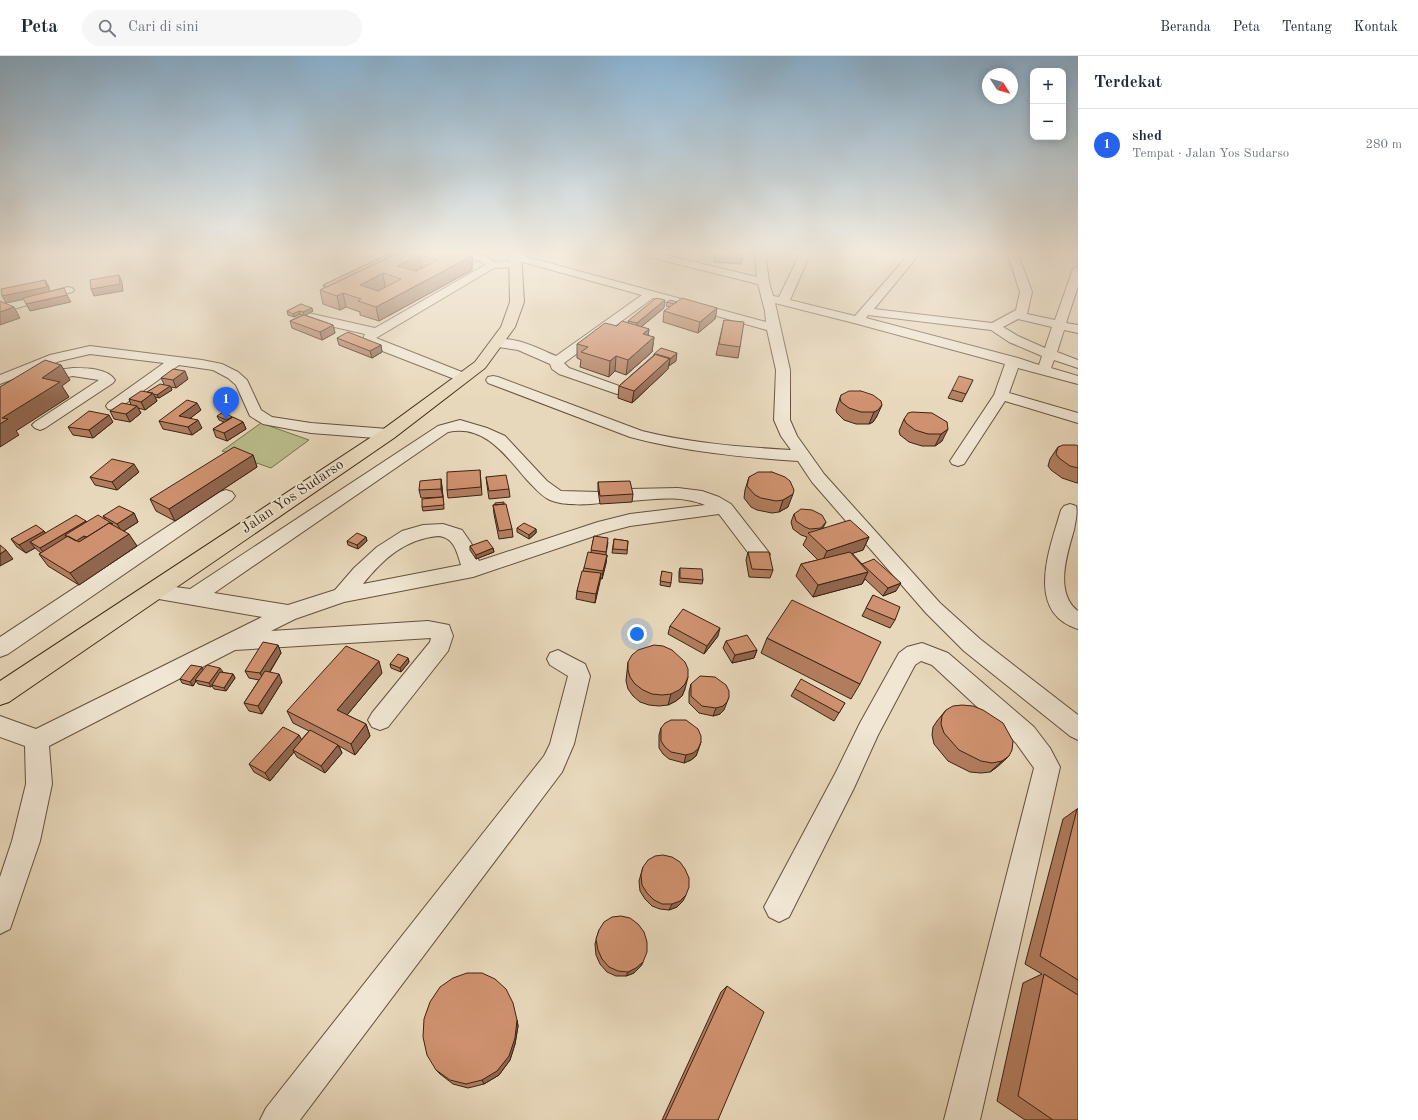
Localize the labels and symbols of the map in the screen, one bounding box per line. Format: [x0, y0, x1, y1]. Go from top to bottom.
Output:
north arrow [982, 68, 1018, 104]
pin: 1 [213, 387, 239, 420]
street label: Jalan Yos Sudarso [239, 457, 347, 537]
your location [627, 624, 647, 644]

